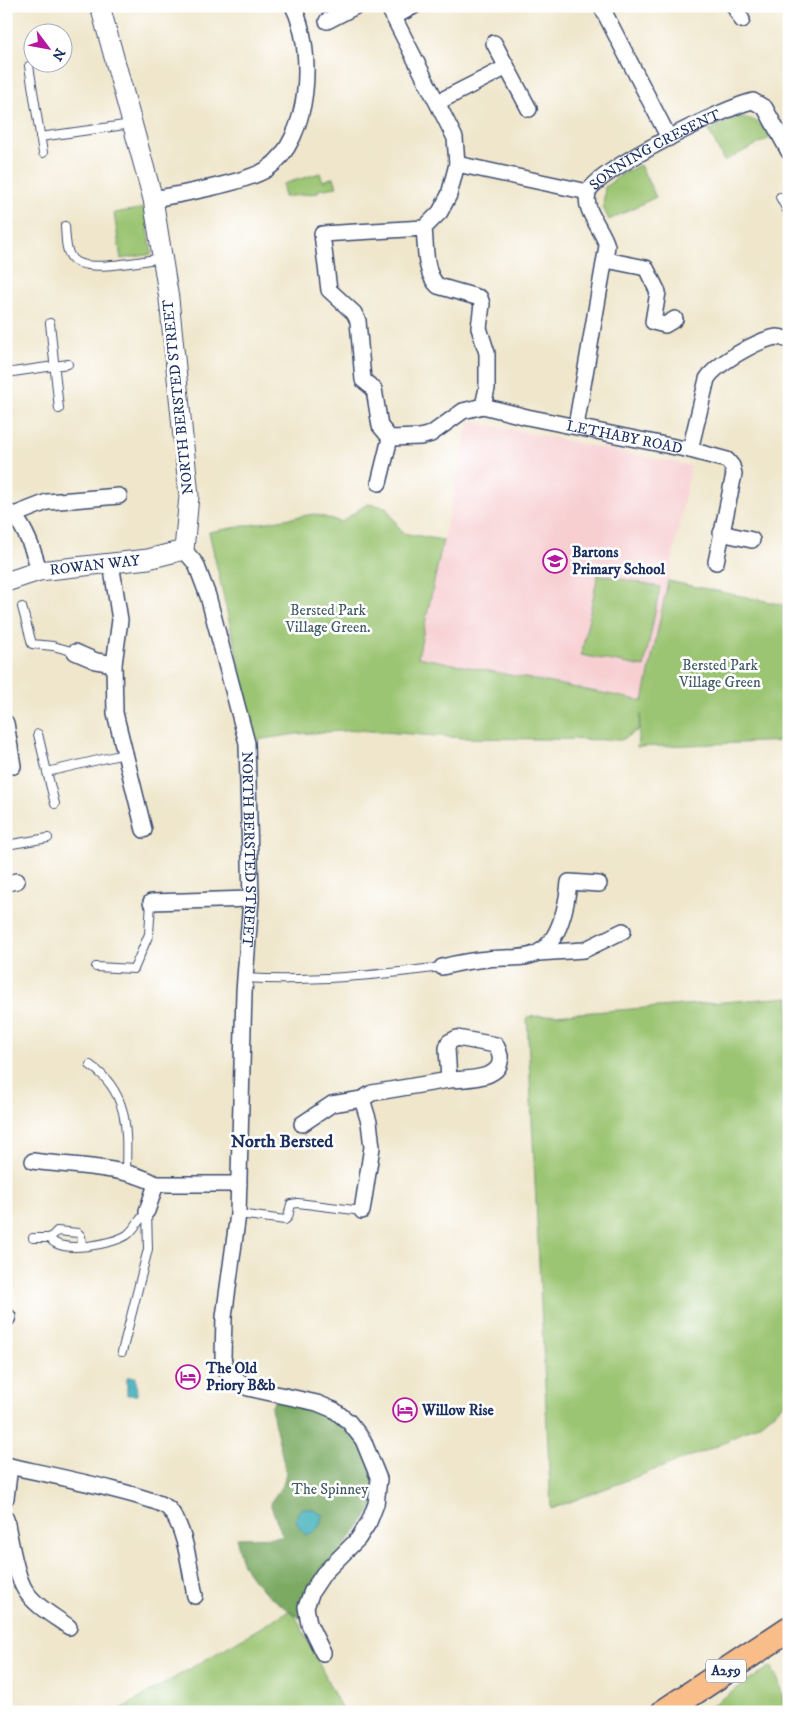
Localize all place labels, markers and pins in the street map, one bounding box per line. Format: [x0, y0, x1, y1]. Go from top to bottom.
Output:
place label: Bartons Primary School [572, 543, 665, 579]
school or university icon: Bartons Primary School [542, 548, 568, 574]
place label: The Old Priory B&b [205, 1359, 275, 1395]
hotel icon: The Old Priory B&b [175, 1364, 201, 1390]
hotel icon: Willow Rise [392, 1397, 418, 1423]
place label: Willow Rise [421, 1401, 494, 1420]

